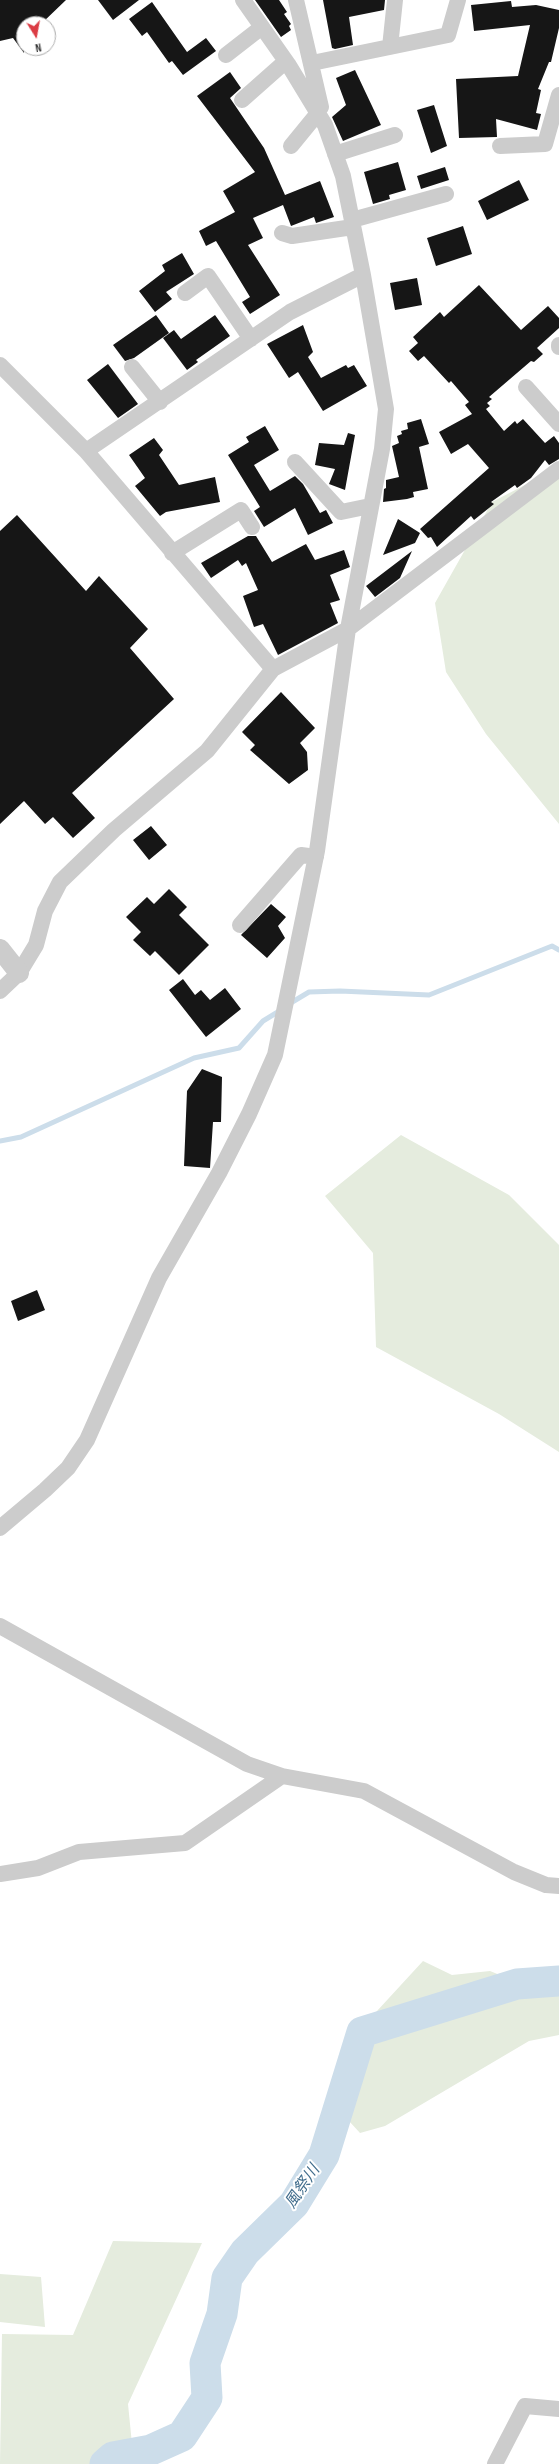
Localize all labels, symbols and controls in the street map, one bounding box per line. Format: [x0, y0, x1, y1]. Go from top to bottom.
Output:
north arrow [16, 16, 56, 56]
text: N [34, 40, 42, 54]
water label: 風祭川 [282, 2162, 324, 2212]

